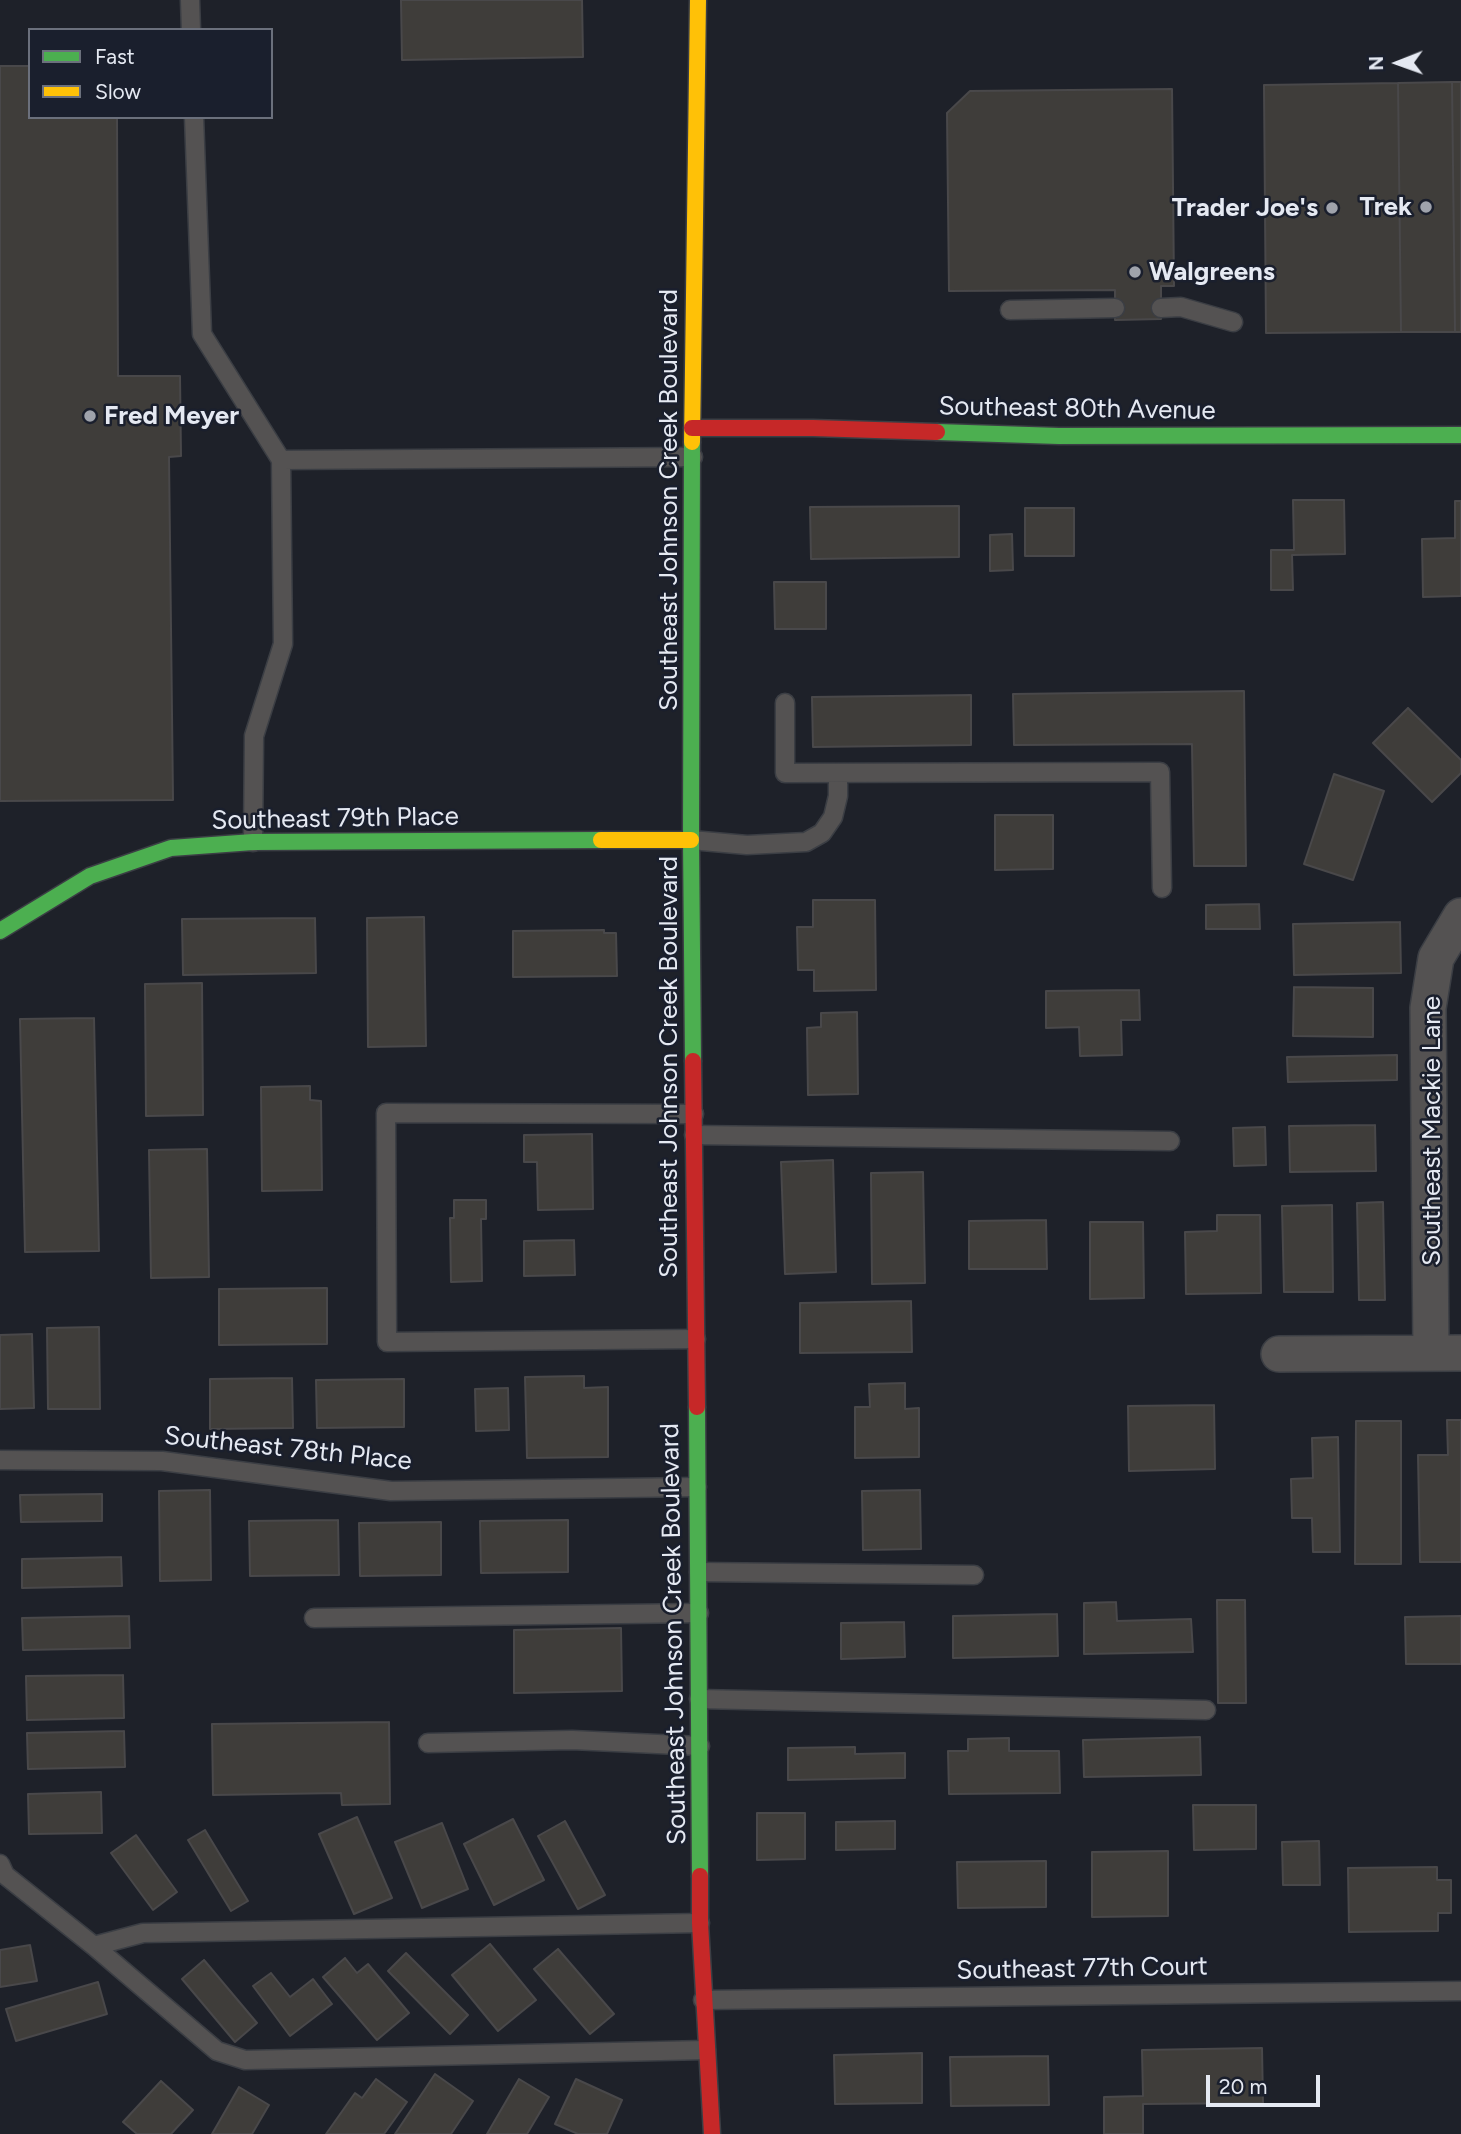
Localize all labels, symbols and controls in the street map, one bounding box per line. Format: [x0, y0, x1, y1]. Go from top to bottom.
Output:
legend [28, 28, 273, 119]
north arrow [1363, 28, 1433, 98]
text: Fast [95, 44, 135, 69]
text: N [1365, 56, 1388, 71]
text: Slow [95, 79, 141, 104]
place label: Trek [1360, 191, 1412, 223]
place label: Trader Joe's [1172, 192, 1318, 224]
marker: Trek [1418, 199, 1434, 215]
marker: Trader Joe's [1324, 200, 1340, 216]
place label: Walgreens [1149, 256, 1275, 288]
marker: Walgreens [1127, 264, 1143, 280]
street label: Southeast Johnson Creek Boulevard [653, 289, 685, 711]
street label: Southeast 80th Avenue [938, 391, 1216, 427]
place label: Fred Meyer [104, 400, 239, 432]
marker: Fred Meyer [82, 408, 98, 424]
street label: Southeast 79th Place [211, 801, 459, 837]
street label: Southeast Johnson Creek Boulevard [653, 856, 685, 1278]
street label: Southeast Mackie Lane [1416, 996, 1448, 1266]
street label: Southeast 78th Place [163, 1420, 413, 1478]
street label: Southeast Johnson Creek Boulevard [655, 1423, 693, 1845]
street label: Southeast 77th Court [956, 1951, 1208, 1987]
scale bar [1209, 2060, 1323, 2104]
text: 20 m [1219, 2074, 1267, 2099]

